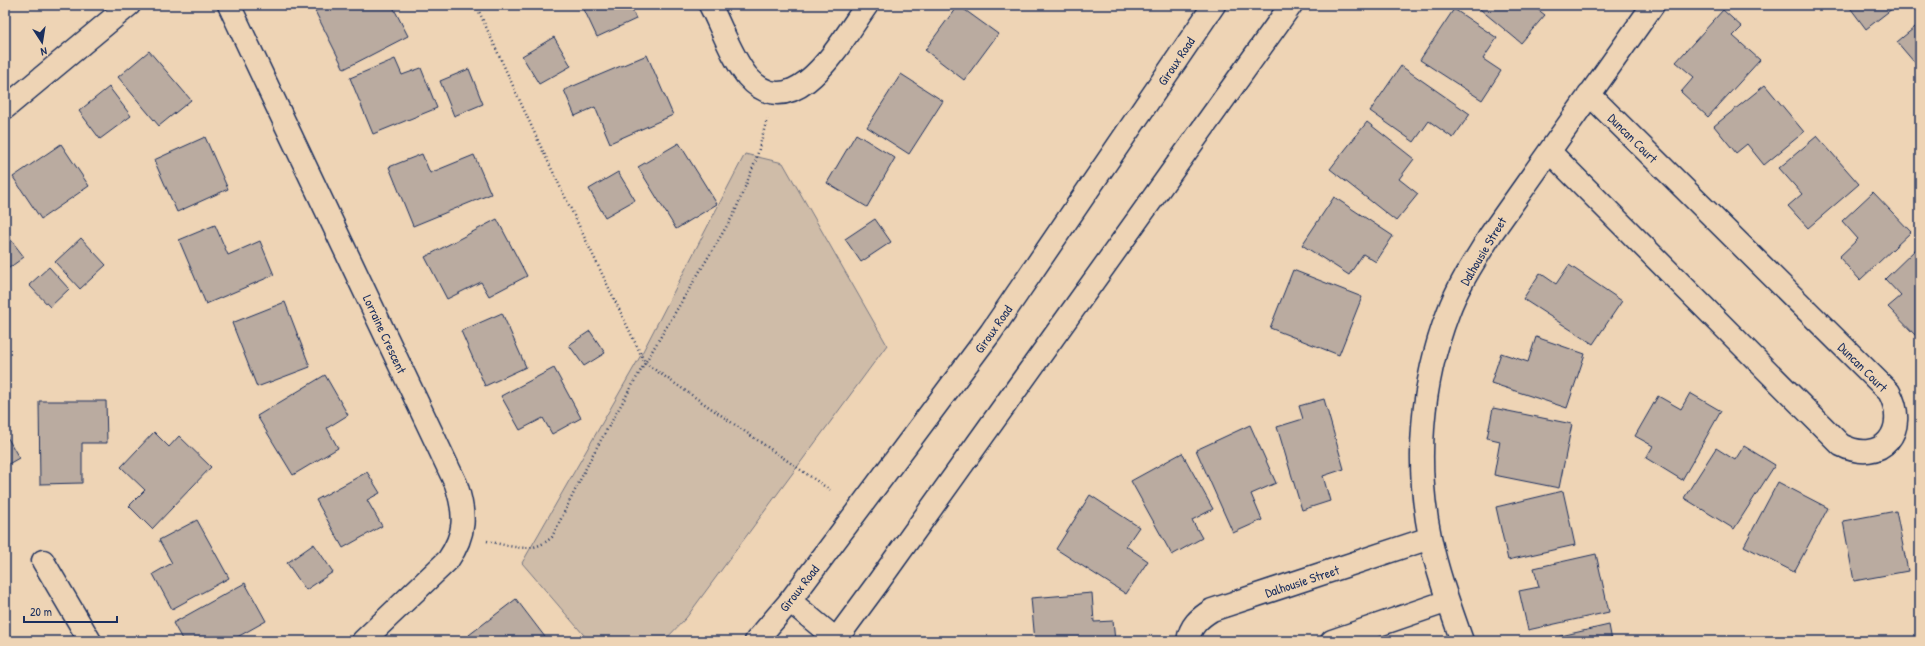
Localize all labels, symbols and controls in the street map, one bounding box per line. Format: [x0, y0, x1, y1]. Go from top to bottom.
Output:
north arrow [22, 22, 62, 62]
street label: Giroux Road [1153, 33, 1199, 89]
text: N [40, 44, 48, 59]
street label: Duncan Court [1604, 109, 1662, 167]
street label: Dalhousie Street [1455, 213, 1511, 289]
street label: Lorraine Crescent [359, 292, 411, 377]
street label: Giroux Road [970, 301, 1016, 357]
street label: Duncan Court [1834, 338, 1892, 396]
street label: Dalhousie Street [1263, 560, 1342, 601]
street label: Giroux Road [775, 561, 823, 615]
scale bar [24, 598, 117, 624]
text: 20 m [30, 603, 52, 620]

